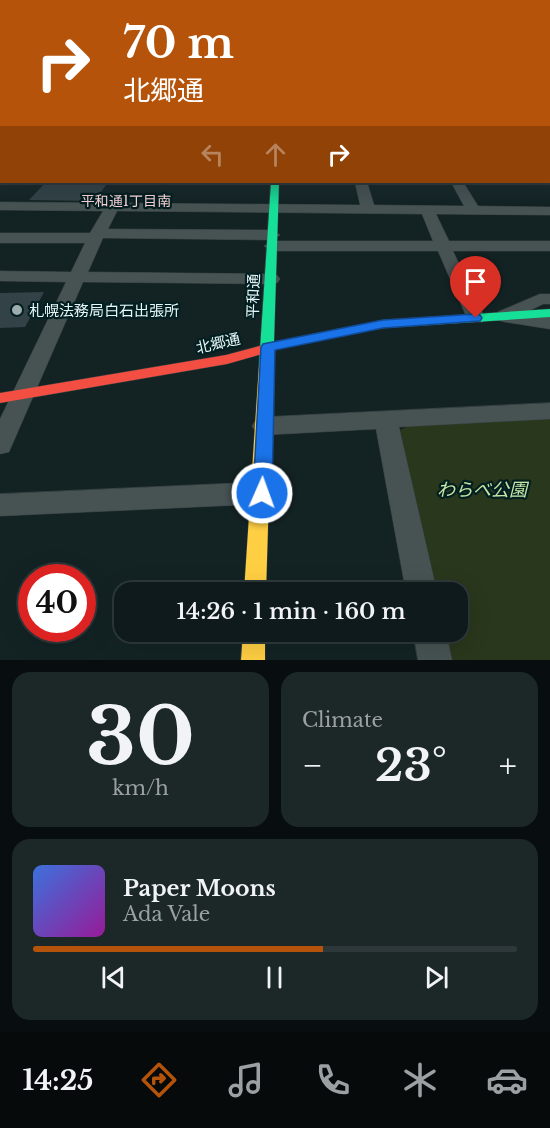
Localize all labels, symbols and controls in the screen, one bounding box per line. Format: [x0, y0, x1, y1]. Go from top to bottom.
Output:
text: 70 m [123, 17, 234, 69]
icon: right [24, 24, 102, 102]
text: 北郷通 [123, 74, 204, 107]
icon: left [196, 138, 229, 171]
icon: ahead [259, 138, 292, 171]
icon: right [322, 138, 355, 171]
district label: 平和通1丁目南 [81, 192, 171, 210]
pin [450, 256, 501, 318]
icon: arrive [459, 265, 492, 298]
street label: 平和通 [243, 273, 263, 319]
place label: 札幌法務局白石出張所 [29, 301, 179, 320]
marker: 札幌法務局白石出張所 [10, 303, 24, 317]
street label: 北郷通 [194, 329, 242, 357]
position arrow [230, 461, 294, 525]
park label: わらべ公園 [437, 479, 530, 501]
speed limit sign: 40 [18, 564, 96, 642]
text: 14:26 · 1 min · 160 m [176, 598, 406, 625]
text: 30 [86, 688, 195, 785]
text: Climate [302, 708, 383, 732]
text: 23° [375, 737, 447, 793]
text: − [302, 745, 323, 786]
text: + [499, 745, 517, 786]
text: km/h [112, 776, 169, 800]
text: Paper Moons [123, 875, 276, 902]
text: Ada Vale [123, 902, 210, 926]
icon: previous [97, 961, 130, 994]
icon: pause [258, 961, 291, 994]
icon: next [420, 961, 453, 994]
icon: directions [138, 1059, 180, 1101]
icon: music [225, 1059, 267, 1101]
icon: phone [312, 1059, 354, 1101]
icon: climate [399, 1059, 441, 1101]
icon: car [486, 1059, 528, 1101]
text: 14:25 [22, 1064, 93, 1097]

